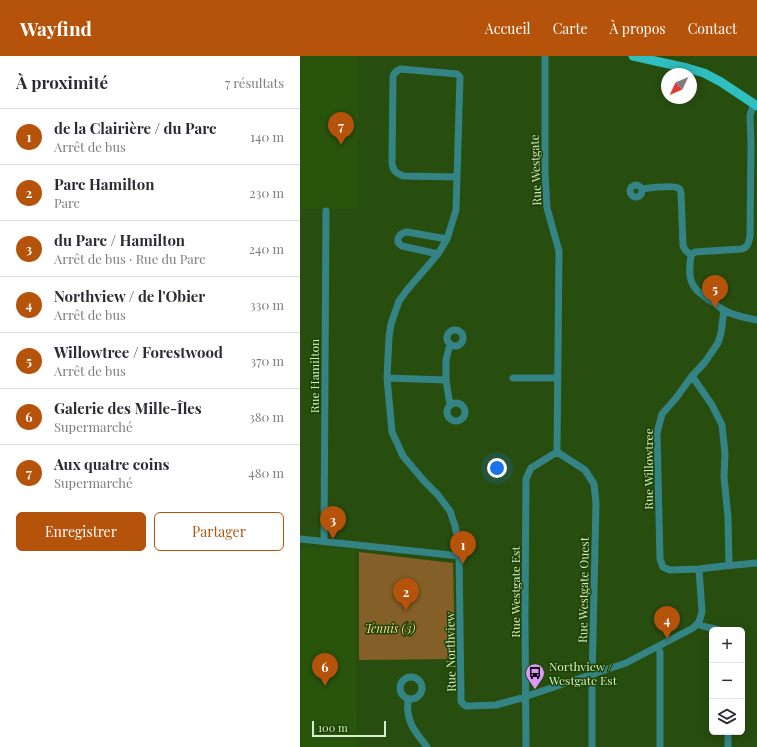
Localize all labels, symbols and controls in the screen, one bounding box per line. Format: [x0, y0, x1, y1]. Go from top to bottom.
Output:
text: Wayfind [20, 15, 92, 41]
text: Accueil [485, 19, 531, 38]
text: Carte [553, 19, 588, 38]
text: À propos [610, 19, 666, 38]
text: Contact [688, 19, 737, 38]
north arrow [661, 68, 697, 104]
text: À proximité [16, 71, 108, 93]
text: 7 résultats [225, 74, 284, 91]
pin: 7 [328, 112, 354, 145]
text: de la Clairière / du Parc [54, 118, 217, 138]
text: 1 [27, 128, 31, 145]
text: 140 m [250, 128, 284, 145]
street label: Rue Westgate [526, 134, 544, 206]
text: Arrêt de bus [54, 138, 126, 155]
text: Parc Hamilton [54, 174, 155, 194]
text: 2 [26, 184, 32, 201]
text: 230 m [249, 184, 284, 201]
text: Parc [54, 194, 80, 211]
text: du Parc / Hamilton [54, 230, 185, 250]
text: 3 [26, 240, 32, 257]
text: 240 m [249, 240, 284, 257]
text: Arrêt de bus · Rue du Parc [54, 250, 206, 267]
pin: 5 [702, 275, 728, 308]
text: Northview / de l'Obier [54, 286, 205, 306]
text: 4 [26, 296, 32, 313]
text: 330 m [250, 296, 284, 313]
text: Arrêt de bus [54, 306, 126, 323]
street label: Rue Hamilton [306, 339, 322, 413]
text: Willowtree / Forestwood [54, 342, 223, 362]
text: 5 [26, 352, 32, 369]
text: 370 m [250, 352, 284, 369]
text: Arrêt de bus [54, 362, 126, 379]
text: Galerie des Mille-Îles [54, 398, 202, 418]
text: 6 [25, 408, 33, 425]
text: 380 m [249, 408, 284, 425]
text: Supermarché [54, 418, 133, 435]
street label: Rue Willowtree [640, 428, 656, 510]
text: Aux quatre coins [54, 454, 170, 474]
your location [487, 458, 507, 478]
text: 7 [26, 464, 32, 481]
text: 480 m [248, 464, 284, 481]
text: Supermarché [54, 474, 133, 491]
pin: 3 [320, 506, 346, 539]
button: Enregistrer [16, 512, 146, 551]
button: Partager [154, 512, 284, 551]
pin: 1 [450, 531, 476, 564]
street label: Rue Westgate Ouest [574, 536, 592, 643]
street label: Rue Westgate Est [507, 546, 523, 638]
pin: 2 [393, 578, 419, 611]
pin: 4 [654, 606, 680, 639]
street label: Rue Northview [441, 611, 459, 692]
park label: Tennis (3) [365, 620, 415, 636]
map controls [709, 627, 745, 735]
button: + [709, 627, 745, 663]
pin: 6 [312, 653, 338, 686]
place label: Northview / Westgate Est [548, 658, 618, 688]
bus stop icon: Northview / Westgate Est [524, 662, 546, 690]
button: − [709, 663, 745, 699]
button: layers [709, 699, 745, 735]
scale bar [312, 719, 386, 738]
text: 100 m [318, 720, 348, 735]

